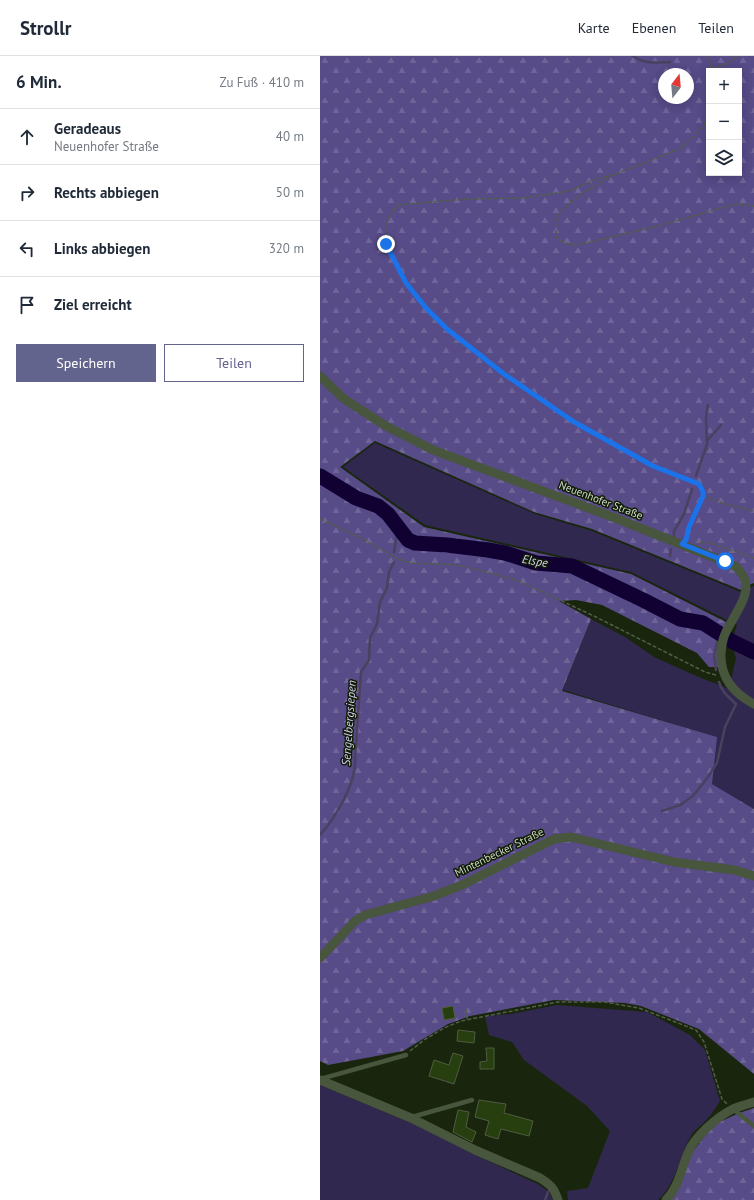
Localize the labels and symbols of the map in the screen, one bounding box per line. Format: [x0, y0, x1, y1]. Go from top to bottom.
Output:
north arrow [658, 68, 694, 104]
route end [377, 235, 395, 253]
street label: Neuenhofer Straße [557, 478, 645, 523]
water label: Elspe [521, 551, 550, 570]
route start [716, 552, 734, 570]
water label: Sengelbergsiepen [338, 680, 359, 766]
street label: Mintenbecker Straße [452, 824, 546, 880]

